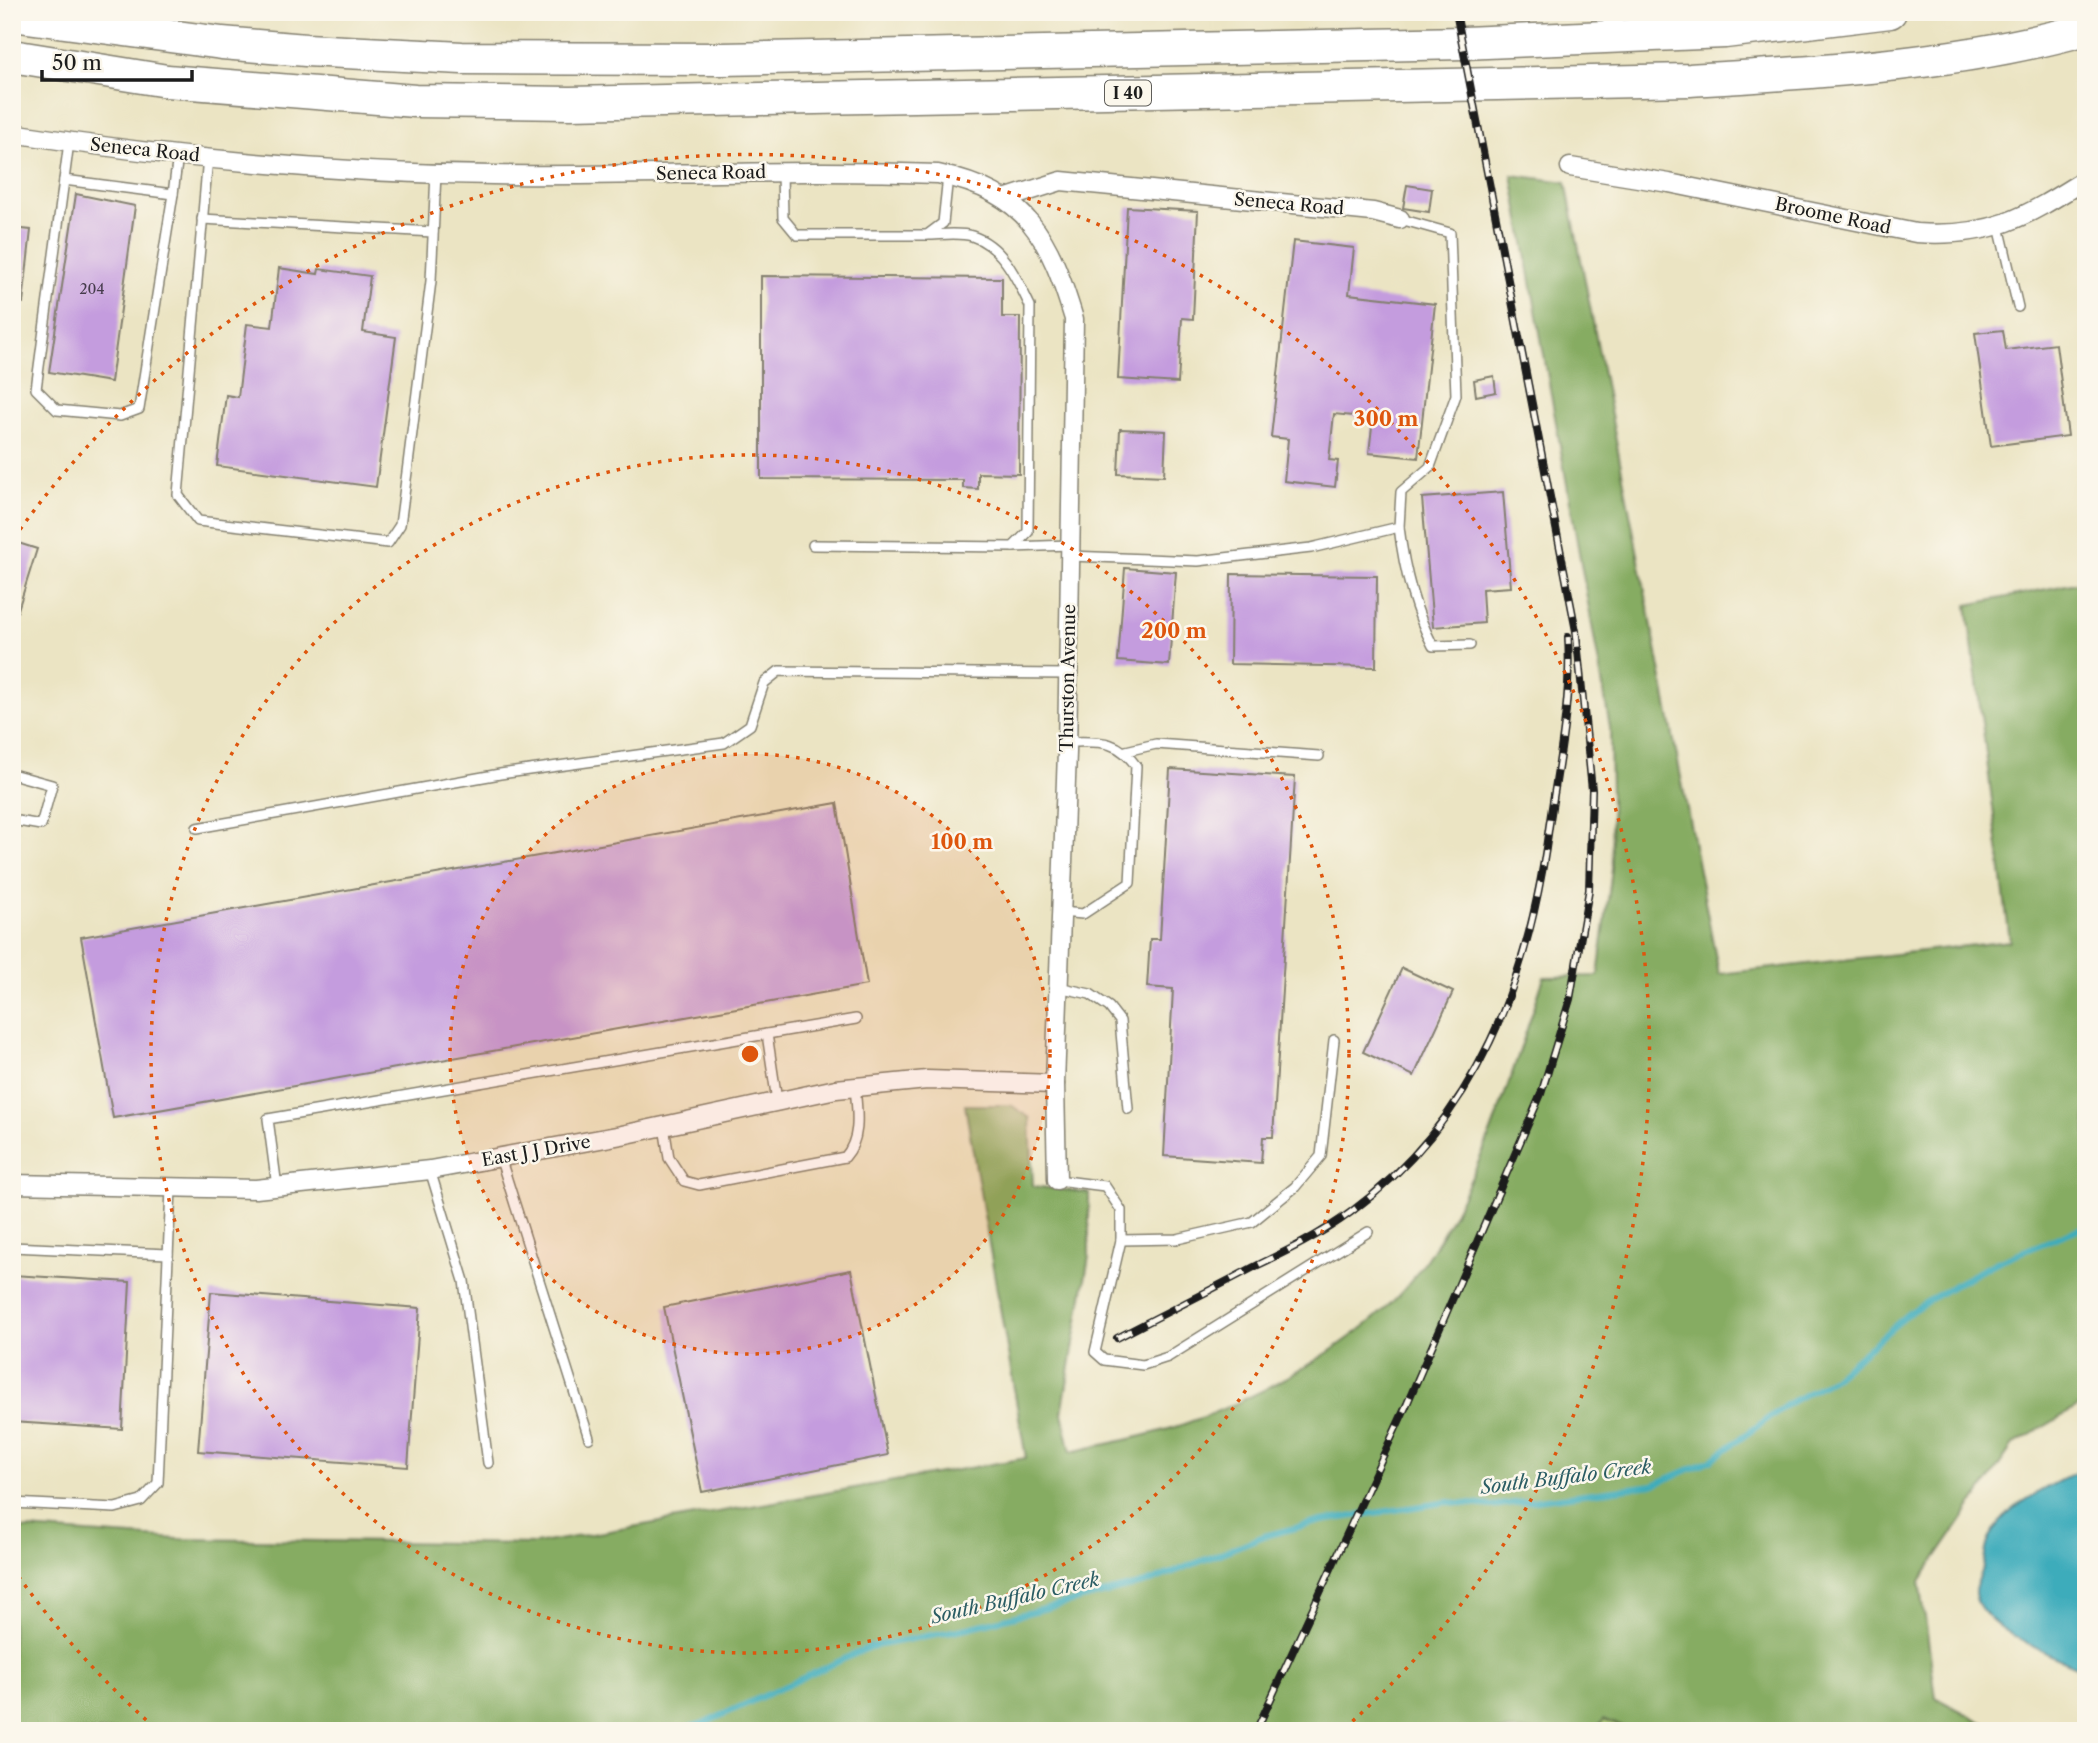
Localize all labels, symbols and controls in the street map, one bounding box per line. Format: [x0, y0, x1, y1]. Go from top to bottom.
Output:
scale bar [42, 38, 192, 82]
text: 50 m [52, 50, 102, 75]
road number: I 40 [1105, 80, 1151, 106]
street label: Seneca Road [89, 133, 201, 167]
street label: Seneca Road [656, 161, 766, 185]
street label: Seneca Road [1233, 188, 1345, 220]
street label: Broome Road [1773, 193, 1893, 239]
house number: 204 [79, 280, 105, 298]
text: 300 m [1354, 406, 1418, 431]
street label: Thurston Avenue [1056, 604, 1080, 752]
text: 200 m [1141, 618, 1207, 643]
text: 100 m [931, 829, 993, 854]
centre of rings [738, 1042, 762, 1066]
street label: East J J Drive [480, 1131, 592, 1171]
water label: South Buffalo Creek [1478, 1455, 1653, 1499]
water label: South Buffalo Creek [928, 1567, 1102, 1629]

